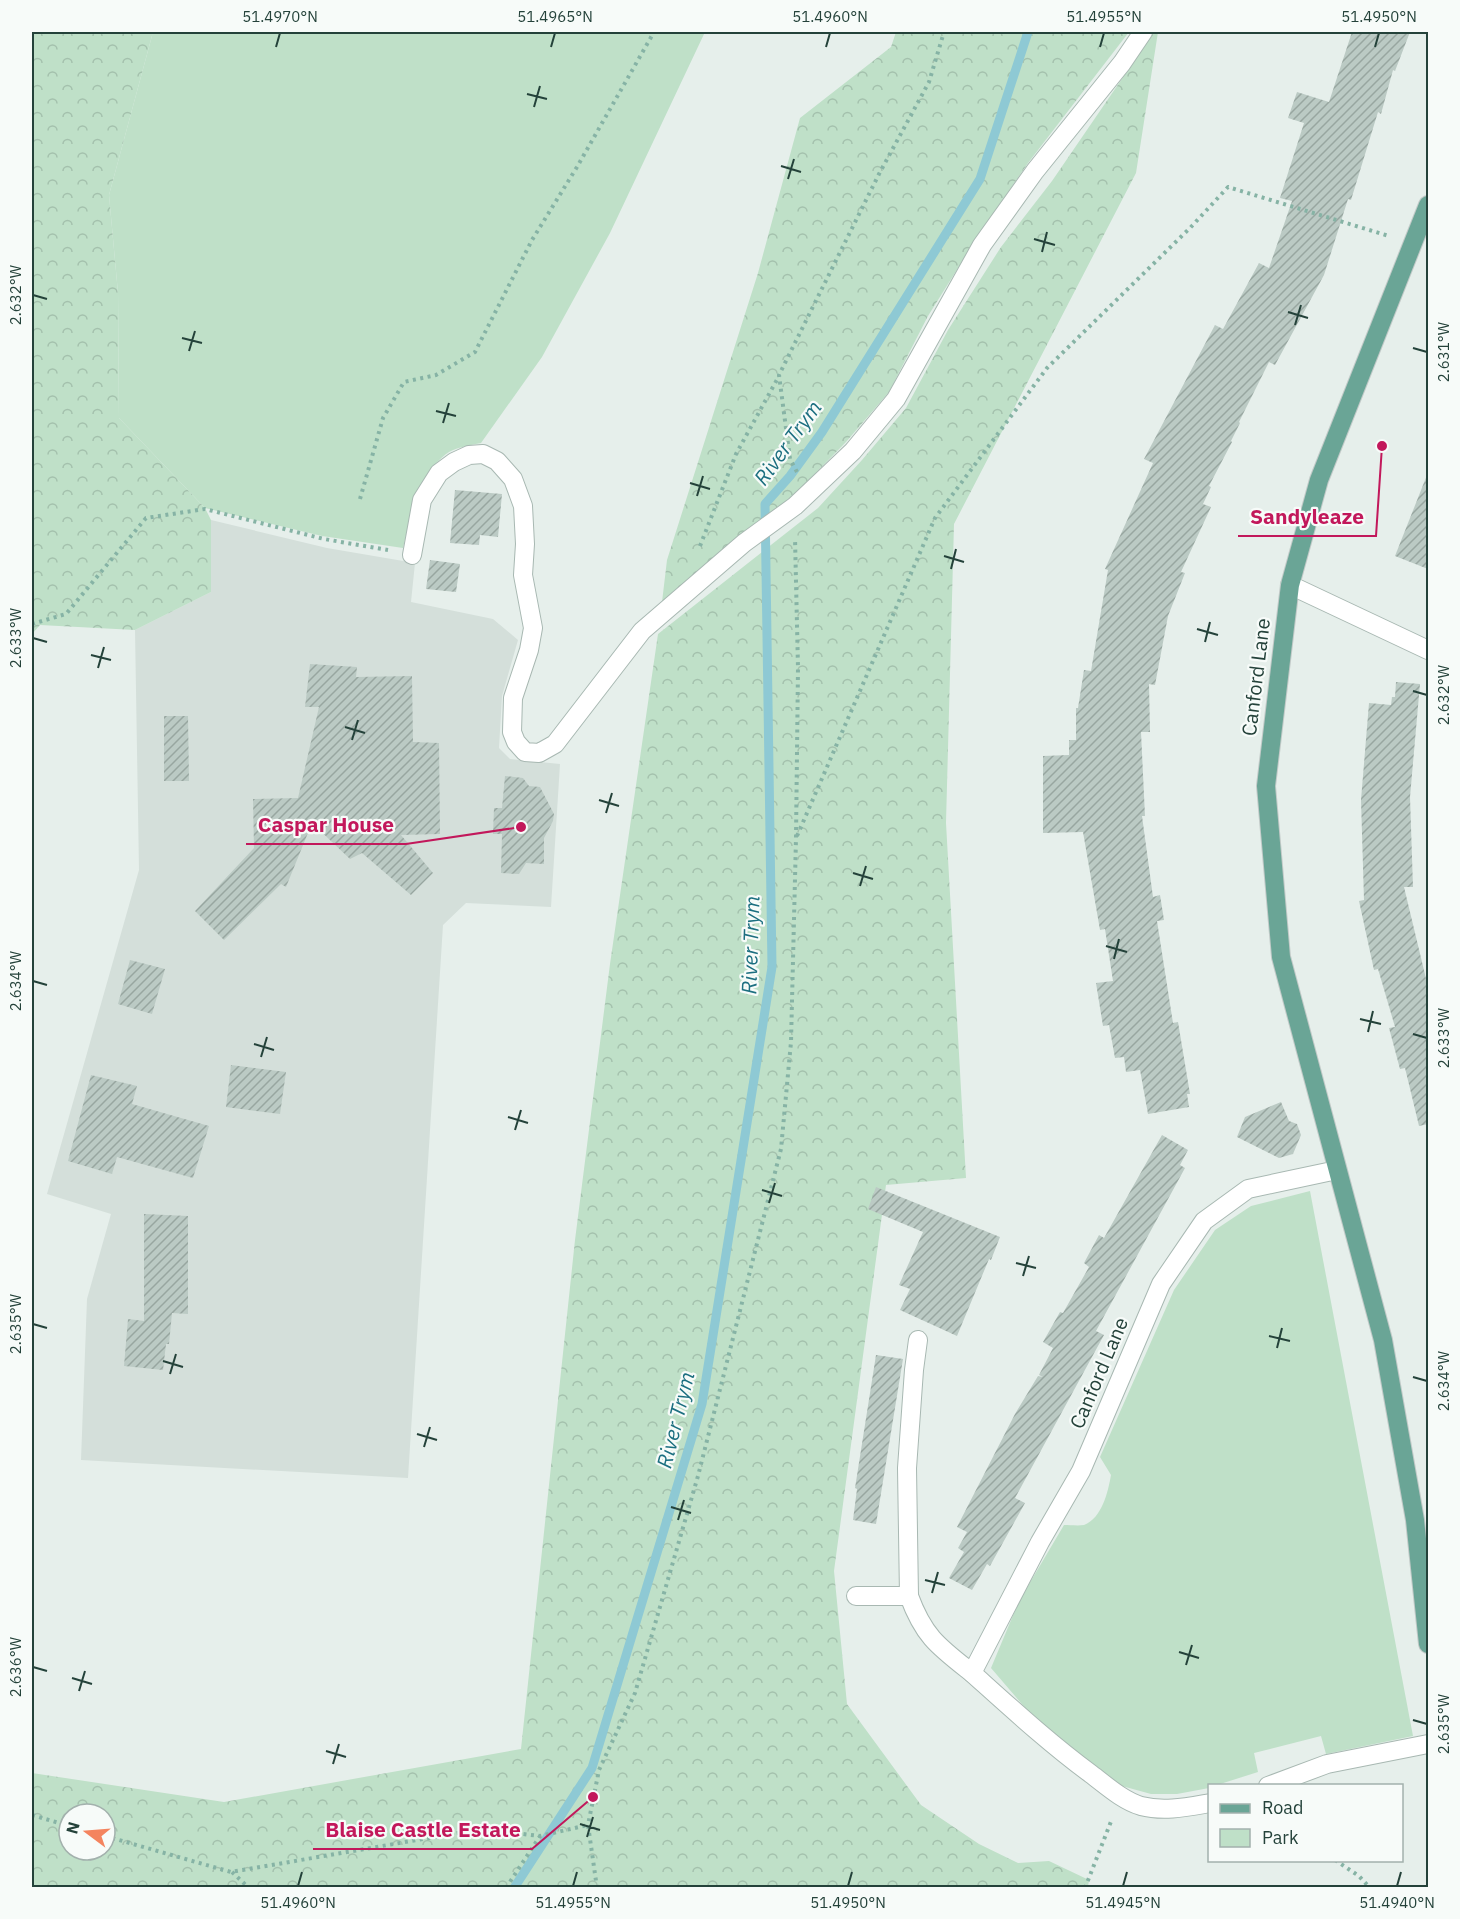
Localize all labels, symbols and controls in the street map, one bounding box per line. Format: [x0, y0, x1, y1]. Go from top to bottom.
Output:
text: 51.4970°N [242, 7, 318, 26]
text: 51.4965°N [517, 7, 593, 26]
text: 51.4960°N [792, 7, 868, 26]
text: 51.4955°N [1066, 7, 1142, 26]
text: 51.4950°N [1341, 7, 1417, 26]
text: 2.632°W [6, 264, 25, 325]
text: 2.631°W [1434, 321, 1453, 382]
water label: River Trym [747, 394, 827, 491]
callout: Sandyleaze [1238, 497, 1376, 536]
text: Sandyleaze [1250, 502, 1364, 530]
text: 2.633°W [6, 607, 25, 668]
street label: Canford Lane [1235, 616, 1276, 737]
text: 2.632°W [1434, 664, 1453, 725]
callout: Caspar House [246, 805, 406, 844]
text: Caspar House [258, 810, 394, 838]
water label: River Trym [734, 895, 766, 995]
text: 2.634°W [6, 950, 25, 1011]
text: 2.633°W [1434, 1007, 1453, 1068]
text: 2.635°W [6, 1293, 25, 1354]
street label: Canford Lane [1063, 1313, 1134, 1433]
text: 2.634°W [1434, 1350, 1453, 1411]
water label: River Trym [650, 1369, 701, 1471]
text: 2.636°W [6, 1636, 25, 1697]
text: 2.635°W [1434, 1693, 1453, 1754]
legend [1208, 1784, 1403, 1862]
text: Road [1262, 1796, 1303, 1819]
north arrow [57, 1802, 117, 1862]
callout: Blaise Castle Estate [313, 1810, 532, 1849]
text: Blaise Castle Estate [325, 1815, 521, 1843]
text: N [61, 1820, 84, 1836]
text: Park [1262, 1826, 1299, 1849]
text: 51.4960°N [260, 1893, 336, 1912]
text: 51.4955°N [535, 1893, 611, 1912]
text: 51.4950°N [810, 1893, 886, 1912]
text: 51.4945°N [1085, 1893, 1161, 1912]
text: 51.4940°N [1359, 1893, 1435, 1912]

